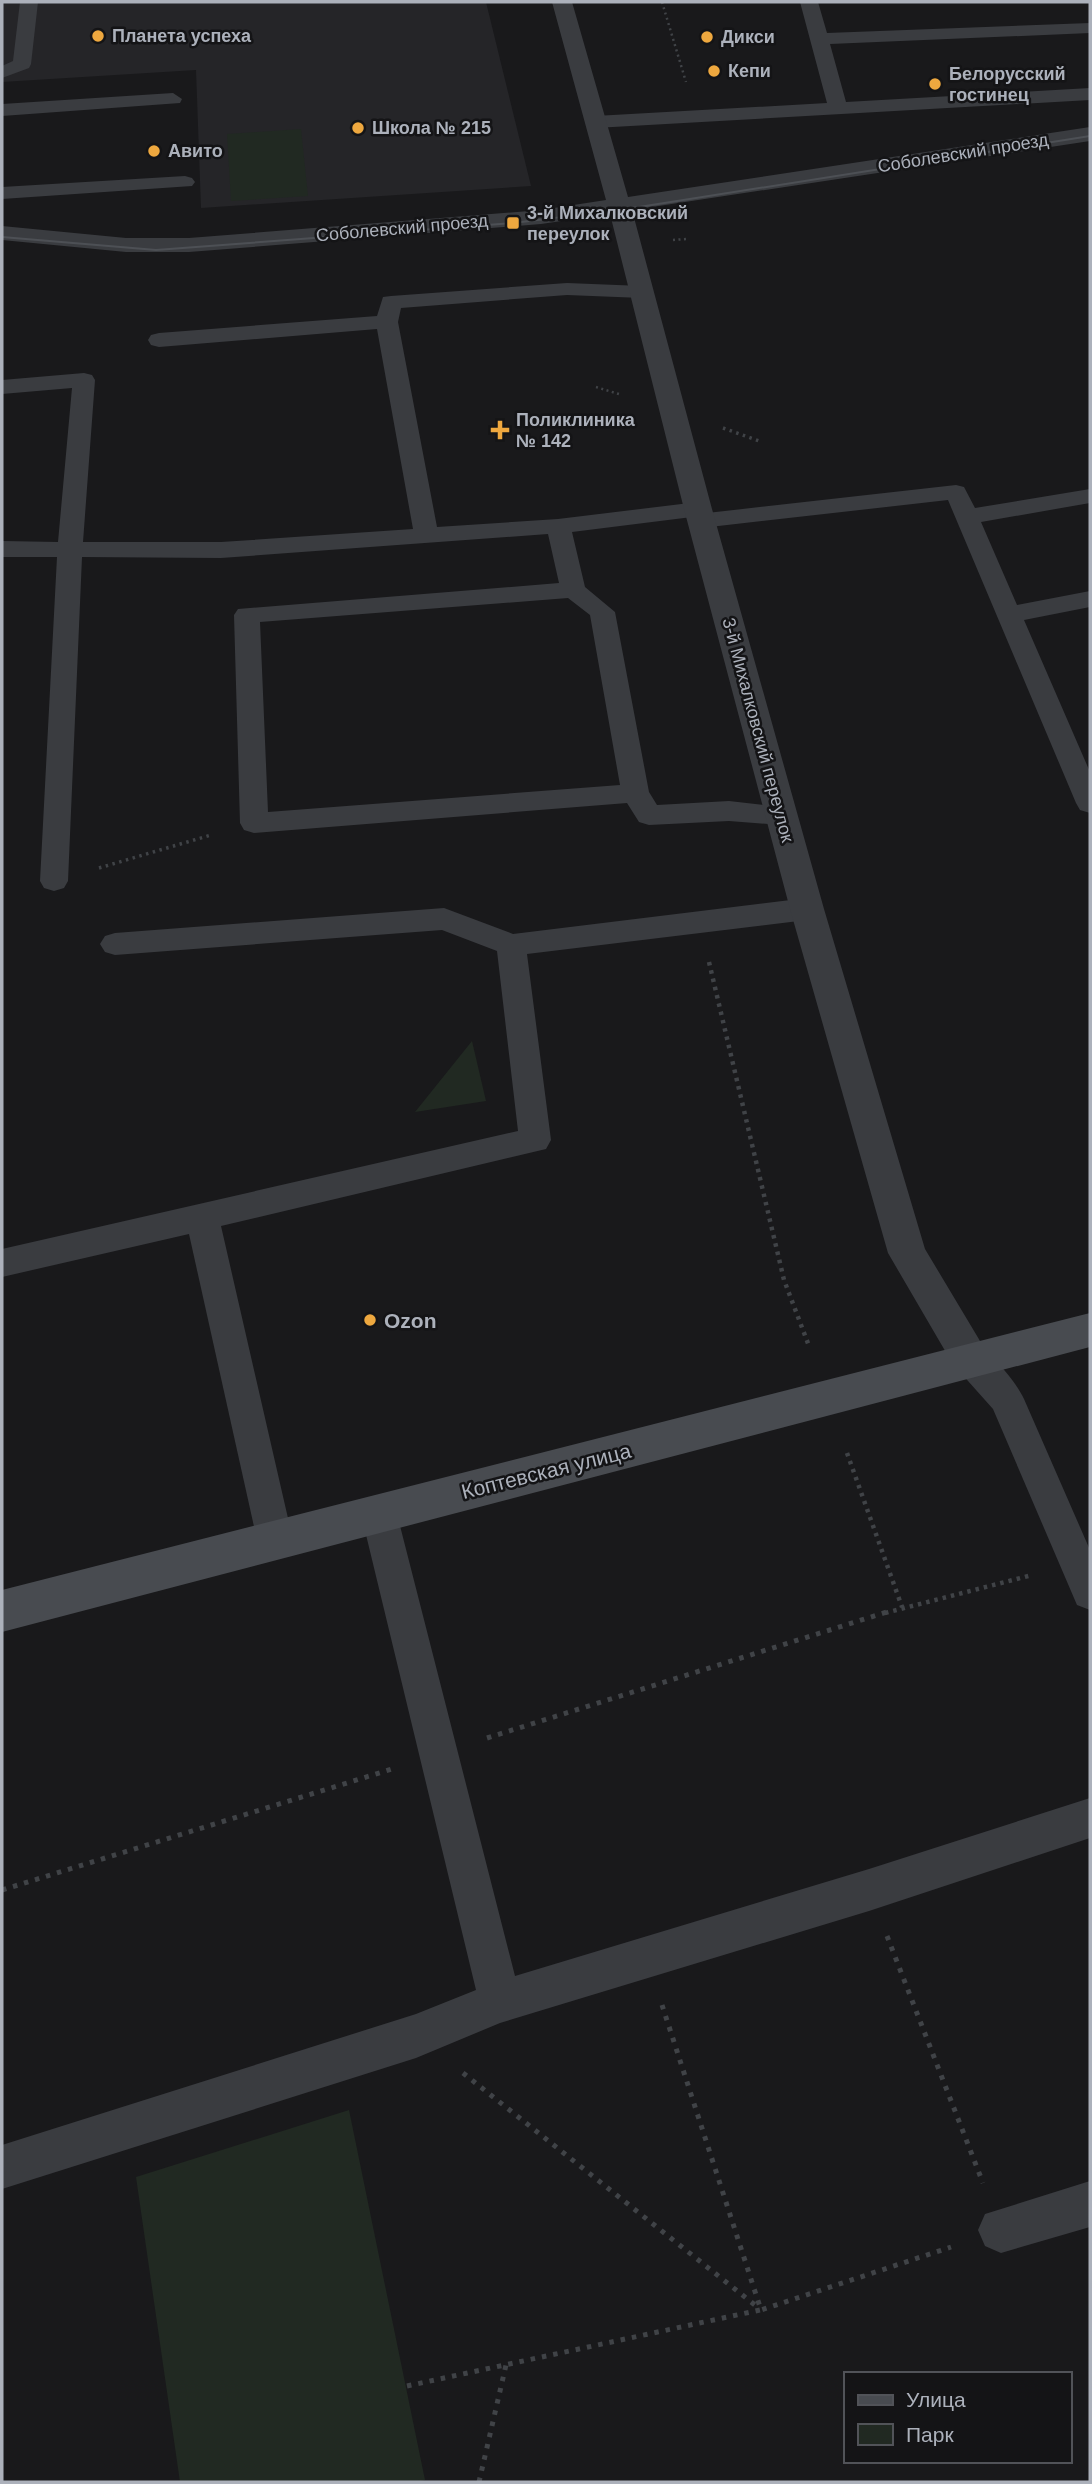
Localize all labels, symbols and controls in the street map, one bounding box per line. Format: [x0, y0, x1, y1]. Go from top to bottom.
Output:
place label: Планета успеха [112, 26, 252, 46]
place label: Дикси [721, 27, 775, 47]
marker: Планета успеха [90, 28, 106, 44]
marker: Дикси [699, 29, 715, 45]
place label: Кепи [728, 61, 771, 81]
marker: Кепи [706, 63, 722, 79]
place label: Белорусский гостинец [949, 64, 1066, 105]
marker: Белорусский гостинец [927, 76, 943, 92]
place label: Школа № 215 [372, 118, 491, 138]
marker: Школа № 215 [350, 120, 366, 136]
street label: Соболевский проезд [876, 130, 1050, 176]
place label: Авито [168, 141, 223, 161]
marker: Авито [146, 143, 162, 159]
place label: 3-й Михалковский переулок [527, 203, 688, 244]
street label: Соболевский проезд [315, 210, 489, 245]
marker: 3-й Михалковский переулок [505, 215, 521, 231]
place label: Поликлиника № 142 [516, 410, 636, 451]
marker: Поликлиника № 142 [490, 420, 510, 440]
street label: 3-й Михалковский переулок [718, 616, 798, 845]
place label: Ozon [384, 1309, 437, 1332]
marker: Ozon [362, 1312, 378, 1328]
street label: Коптевская улица [459, 1439, 634, 1503]
legend [844, 2372, 1071, 2463]
text: Улица [906, 2388, 966, 2411]
text: Парк [906, 2423, 954, 2446]

